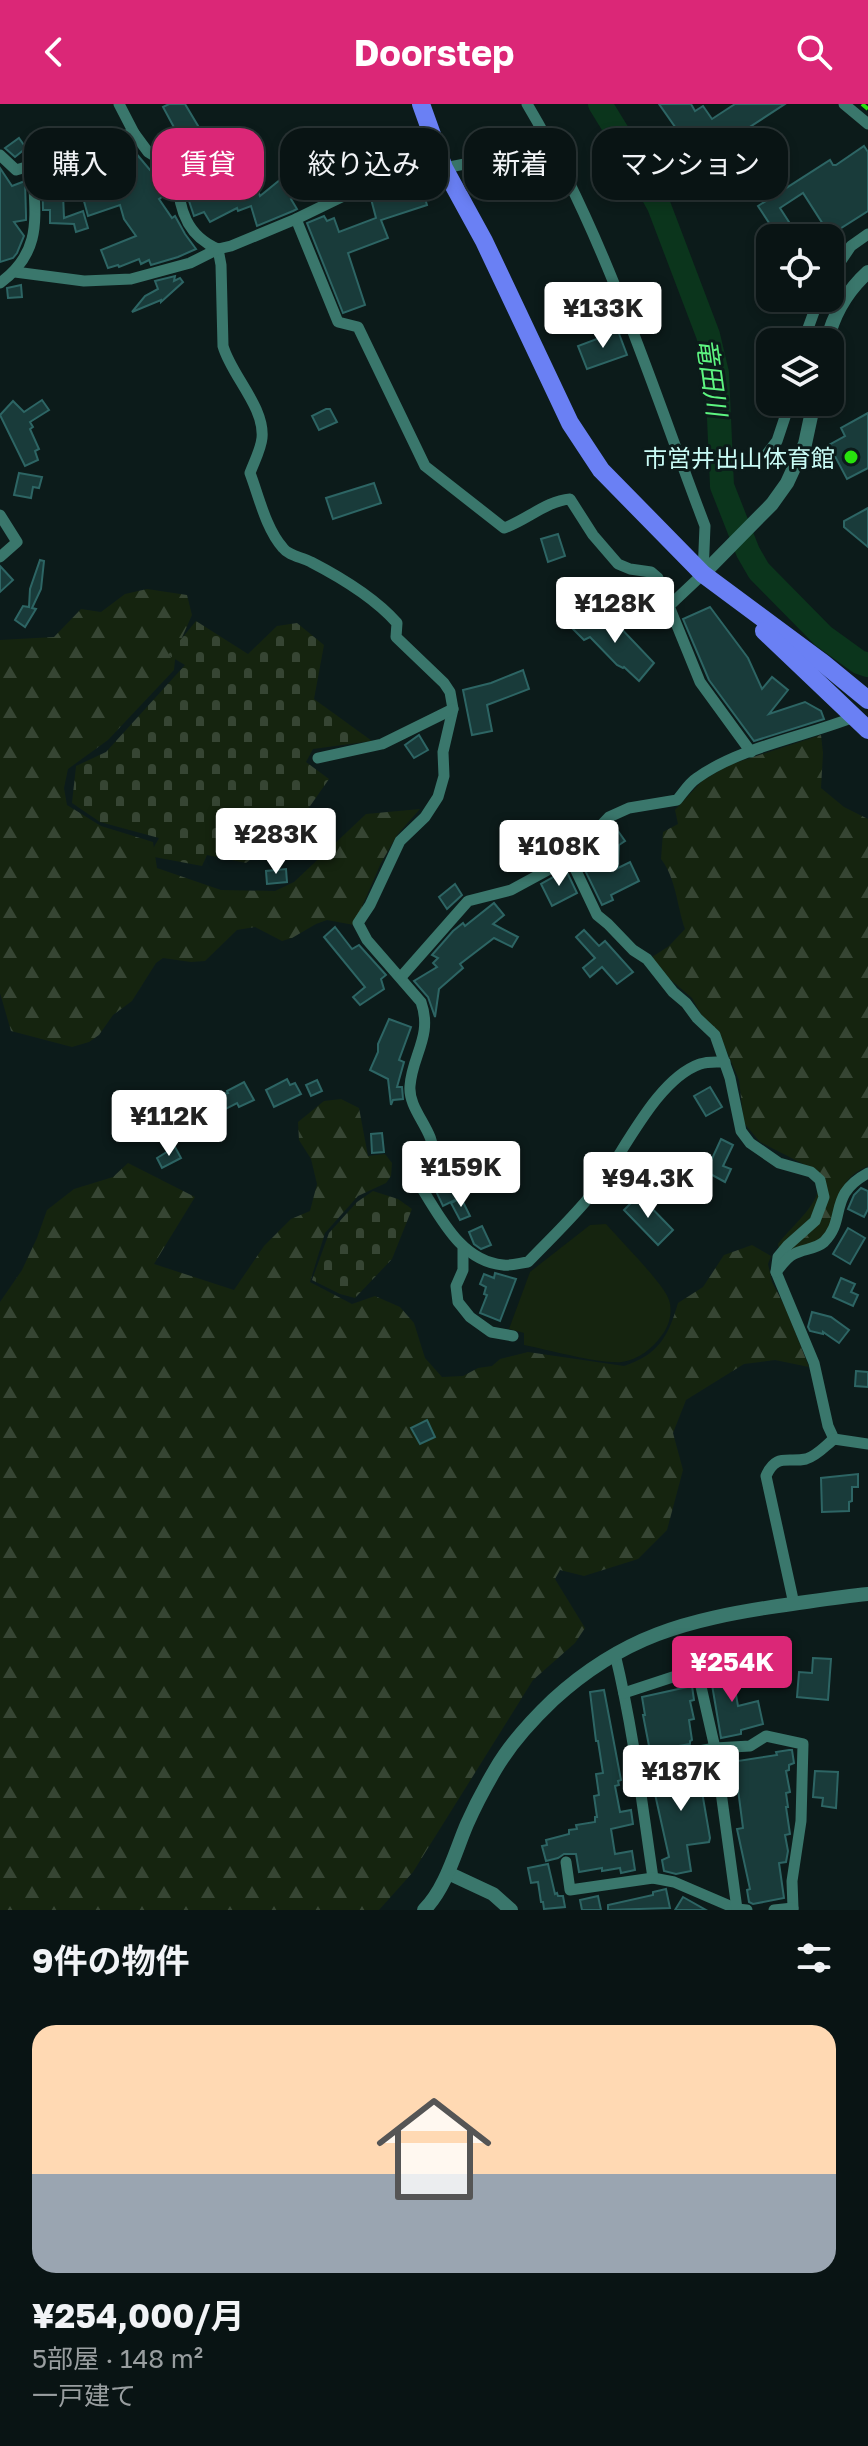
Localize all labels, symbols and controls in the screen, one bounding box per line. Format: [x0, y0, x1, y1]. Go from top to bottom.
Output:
icon: back [32, 30, 76, 74]
icon: search [792, 30, 836, 74]
text: Doorstep [354, 31, 514, 74]
chip: 購入 [24, 128, 136, 200]
chip: 賃貸 [152, 128, 264, 200]
chip: 絞り込み [280, 128, 448, 200]
chip: 新着 [464, 128, 576, 200]
chip: マンション [592, 128, 788, 200]
map controls [756, 224, 844, 416]
button: locate [756, 224, 844, 312]
pin: ¥133K [547, 282, 659, 350]
text: ¥133K [562, 292, 644, 323]
button: layers [756, 328, 844, 416]
water label: 竜田川 [691, 336, 733, 421]
place label: 市営井出山体育館 [643, 443, 835, 472]
marker: 市営井出山体育館 [842, 448, 860, 466]
pin: ¥128K [559, 577, 671, 645]
text: ¥128K [574, 587, 656, 618]
pin: ¥283K [220, 808, 332, 876]
text: ¥283K [234, 818, 318, 849]
pin: ¥108K [503, 820, 615, 888]
text: ¥108K [518, 830, 600, 861]
pin: ¥112K [113, 1090, 225, 1158]
text: ¥112K [130, 1100, 208, 1131]
pin: ¥159K [405, 1141, 517, 1209]
text: ¥159K [420, 1151, 502, 1182]
pin: ¥94.3K [583, 1152, 713, 1220]
text: ¥94.3K [602, 1162, 694, 1193]
pin: ¥254K [676, 1636, 788, 1704]
text: ¥254K [690, 1646, 774, 1677]
pin: ¥187K [625, 1745, 737, 1813]
text: ¥187K [641, 1755, 721, 1786]
icon: filters [792, 1936, 836, 1980]
text: 9件の物件 [32, 1940, 190, 1980]
icon: home [362, 2077, 506, 2221]
text: ¥254,000/月 [32, 2295, 245, 2335]
text: 5部屋 · 148 m² [32, 2343, 203, 2374]
text: 一戸建て [32, 2380, 136, 2411]

